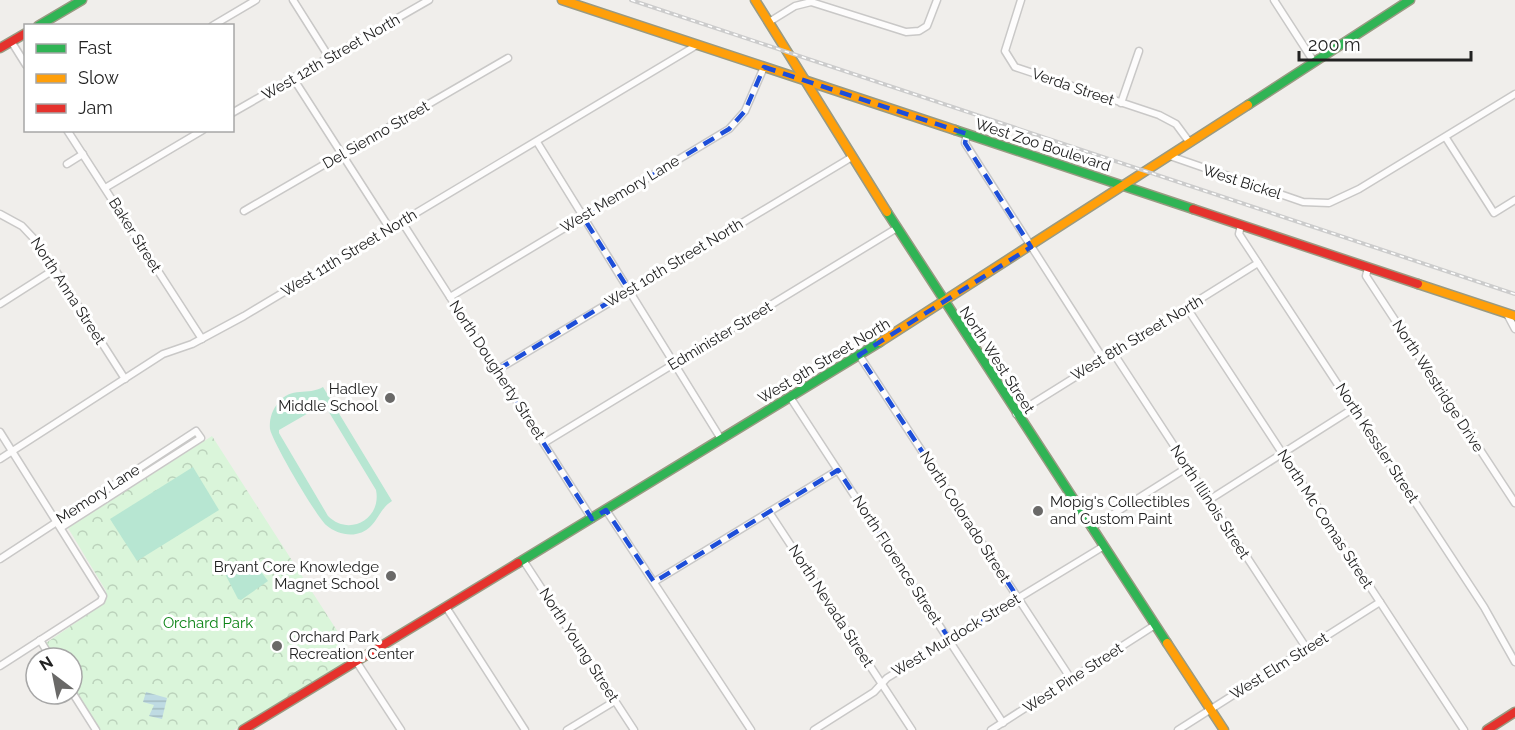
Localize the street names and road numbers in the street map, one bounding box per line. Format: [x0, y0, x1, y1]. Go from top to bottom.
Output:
street label: West 12th Street North [259, 10, 403, 104]
street label: Verda Street [1029, 64, 1117, 110]
street label: Del Sienno Street [320, 97, 432, 173]
street label: West Zoo Boulevard [973, 115, 1113, 175]
street label: West Memory Lane [557, 151, 683, 237]
street label: West Bickel [1200, 161, 1284, 203]
street label: Baker Street [105, 194, 165, 276]
street label: West 11th Street North [278, 205, 420, 301]
street label: West 10th Street North [602, 215, 746, 311]
street label: North Anna Street [27, 234, 109, 348]
street label: West 8th Street North [1068, 291, 1206, 385]
street label: North Dougherty Street [445, 297, 549, 443]
street label: Edminister Street [665, 298, 775, 374]
street label: North West Street [956, 303, 1038, 417]
street label: West 9th Street North [755, 314, 893, 408]
street label: North Westridge Drive [1389, 317, 1488, 456]
street label: North Kessler Street [1332, 380, 1422, 506]
street label: North Illinois Street [1167, 442, 1253, 562]
street label: North Mc Comas Street [1273, 446, 1377, 592]
street label: North Colorado Street [916, 448, 1014, 586]
street label: Memory Lane [53, 460, 143, 528]
street label: North Florence Street [849, 492, 945, 628]
street label: North Nevada Street [785, 541, 877, 671]
street label: North Young Street [535, 585, 623, 705]
street label: West Murdock Street [889, 590, 1023, 680]
street label: West Elm Street [1227, 629, 1331, 703]
street label: West Pine Street [1020, 639, 1126, 717]

